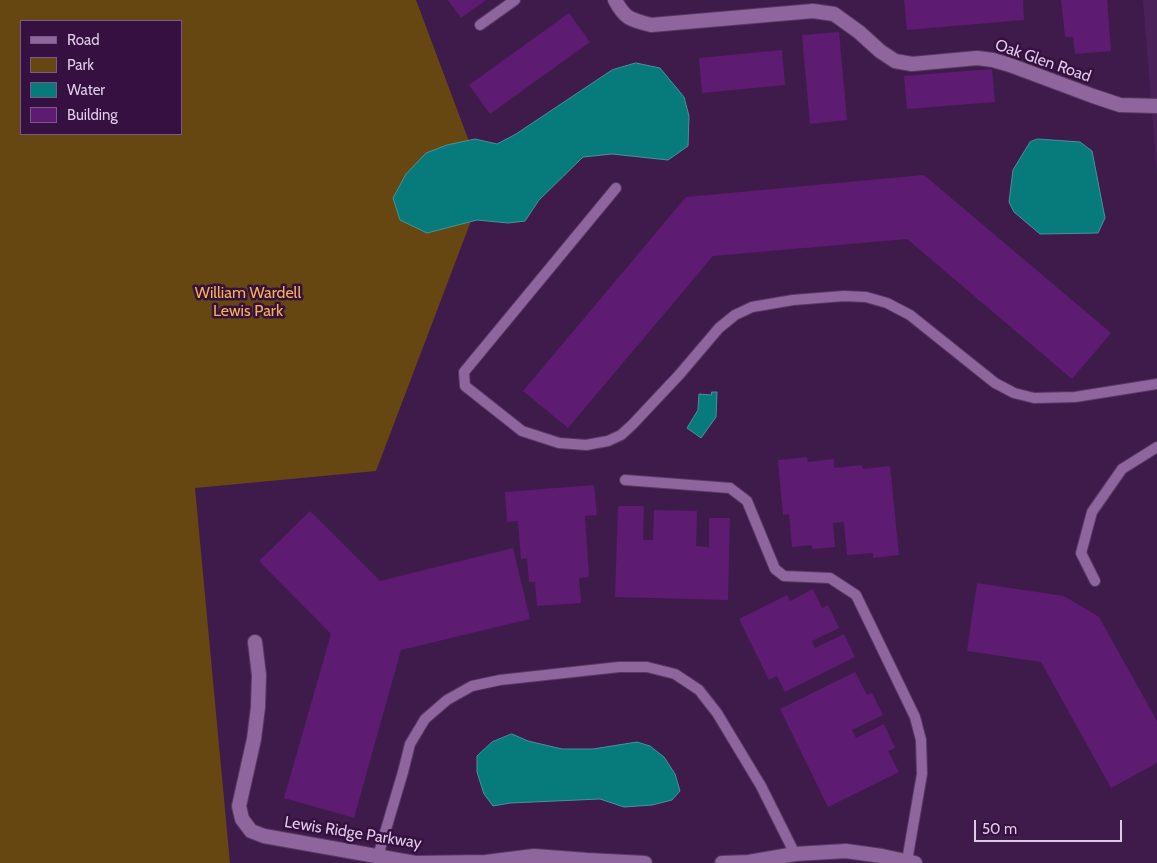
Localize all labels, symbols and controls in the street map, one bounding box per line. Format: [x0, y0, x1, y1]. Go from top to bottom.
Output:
legend [20, 20, 182, 135]
text: Road [67, 31, 100, 49]
street label: Oak Glen Road [992, 36, 1094, 86]
text: Park [67, 56, 94, 74]
text: Water [67, 81, 105, 99]
text: Building [67, 106, 118, 124]
park label: William Wardell Lewis Park [195, 283, 301, 321]
scale bar [977, 810, 1124, 842]
street label: Lewis Ridge Parkway [283, 813, 423, 853]
text: 50 m [982, 820, 1017, 838]

